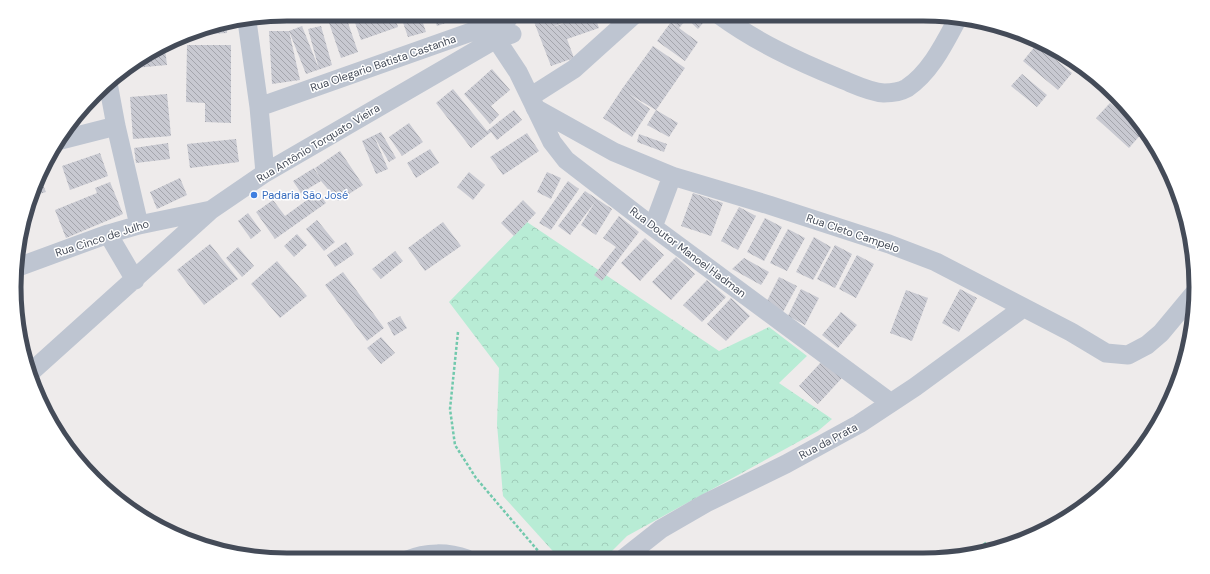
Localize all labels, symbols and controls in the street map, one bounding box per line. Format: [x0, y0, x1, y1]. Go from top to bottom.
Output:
street label: Rua Olegario Batista Castanha [308, 31, 458, 95]
street label: Rua Antônio Torquato Vieira [254, 101, 382, 185]
place label: Padaria São José [262, 188, 348, 202]
marker: Padaria São José [249, 190, 259, 200]
street label: Rua Doutor Manoel Hadman [627, 204, 749, 300]
street label: Rua Cleto Campelo [805, 211, 901, 255]
street label: Rua Cinco de Julho [53, 216, 151, 260]
street label: Rua da Prata [796, 420, 860, 462]

